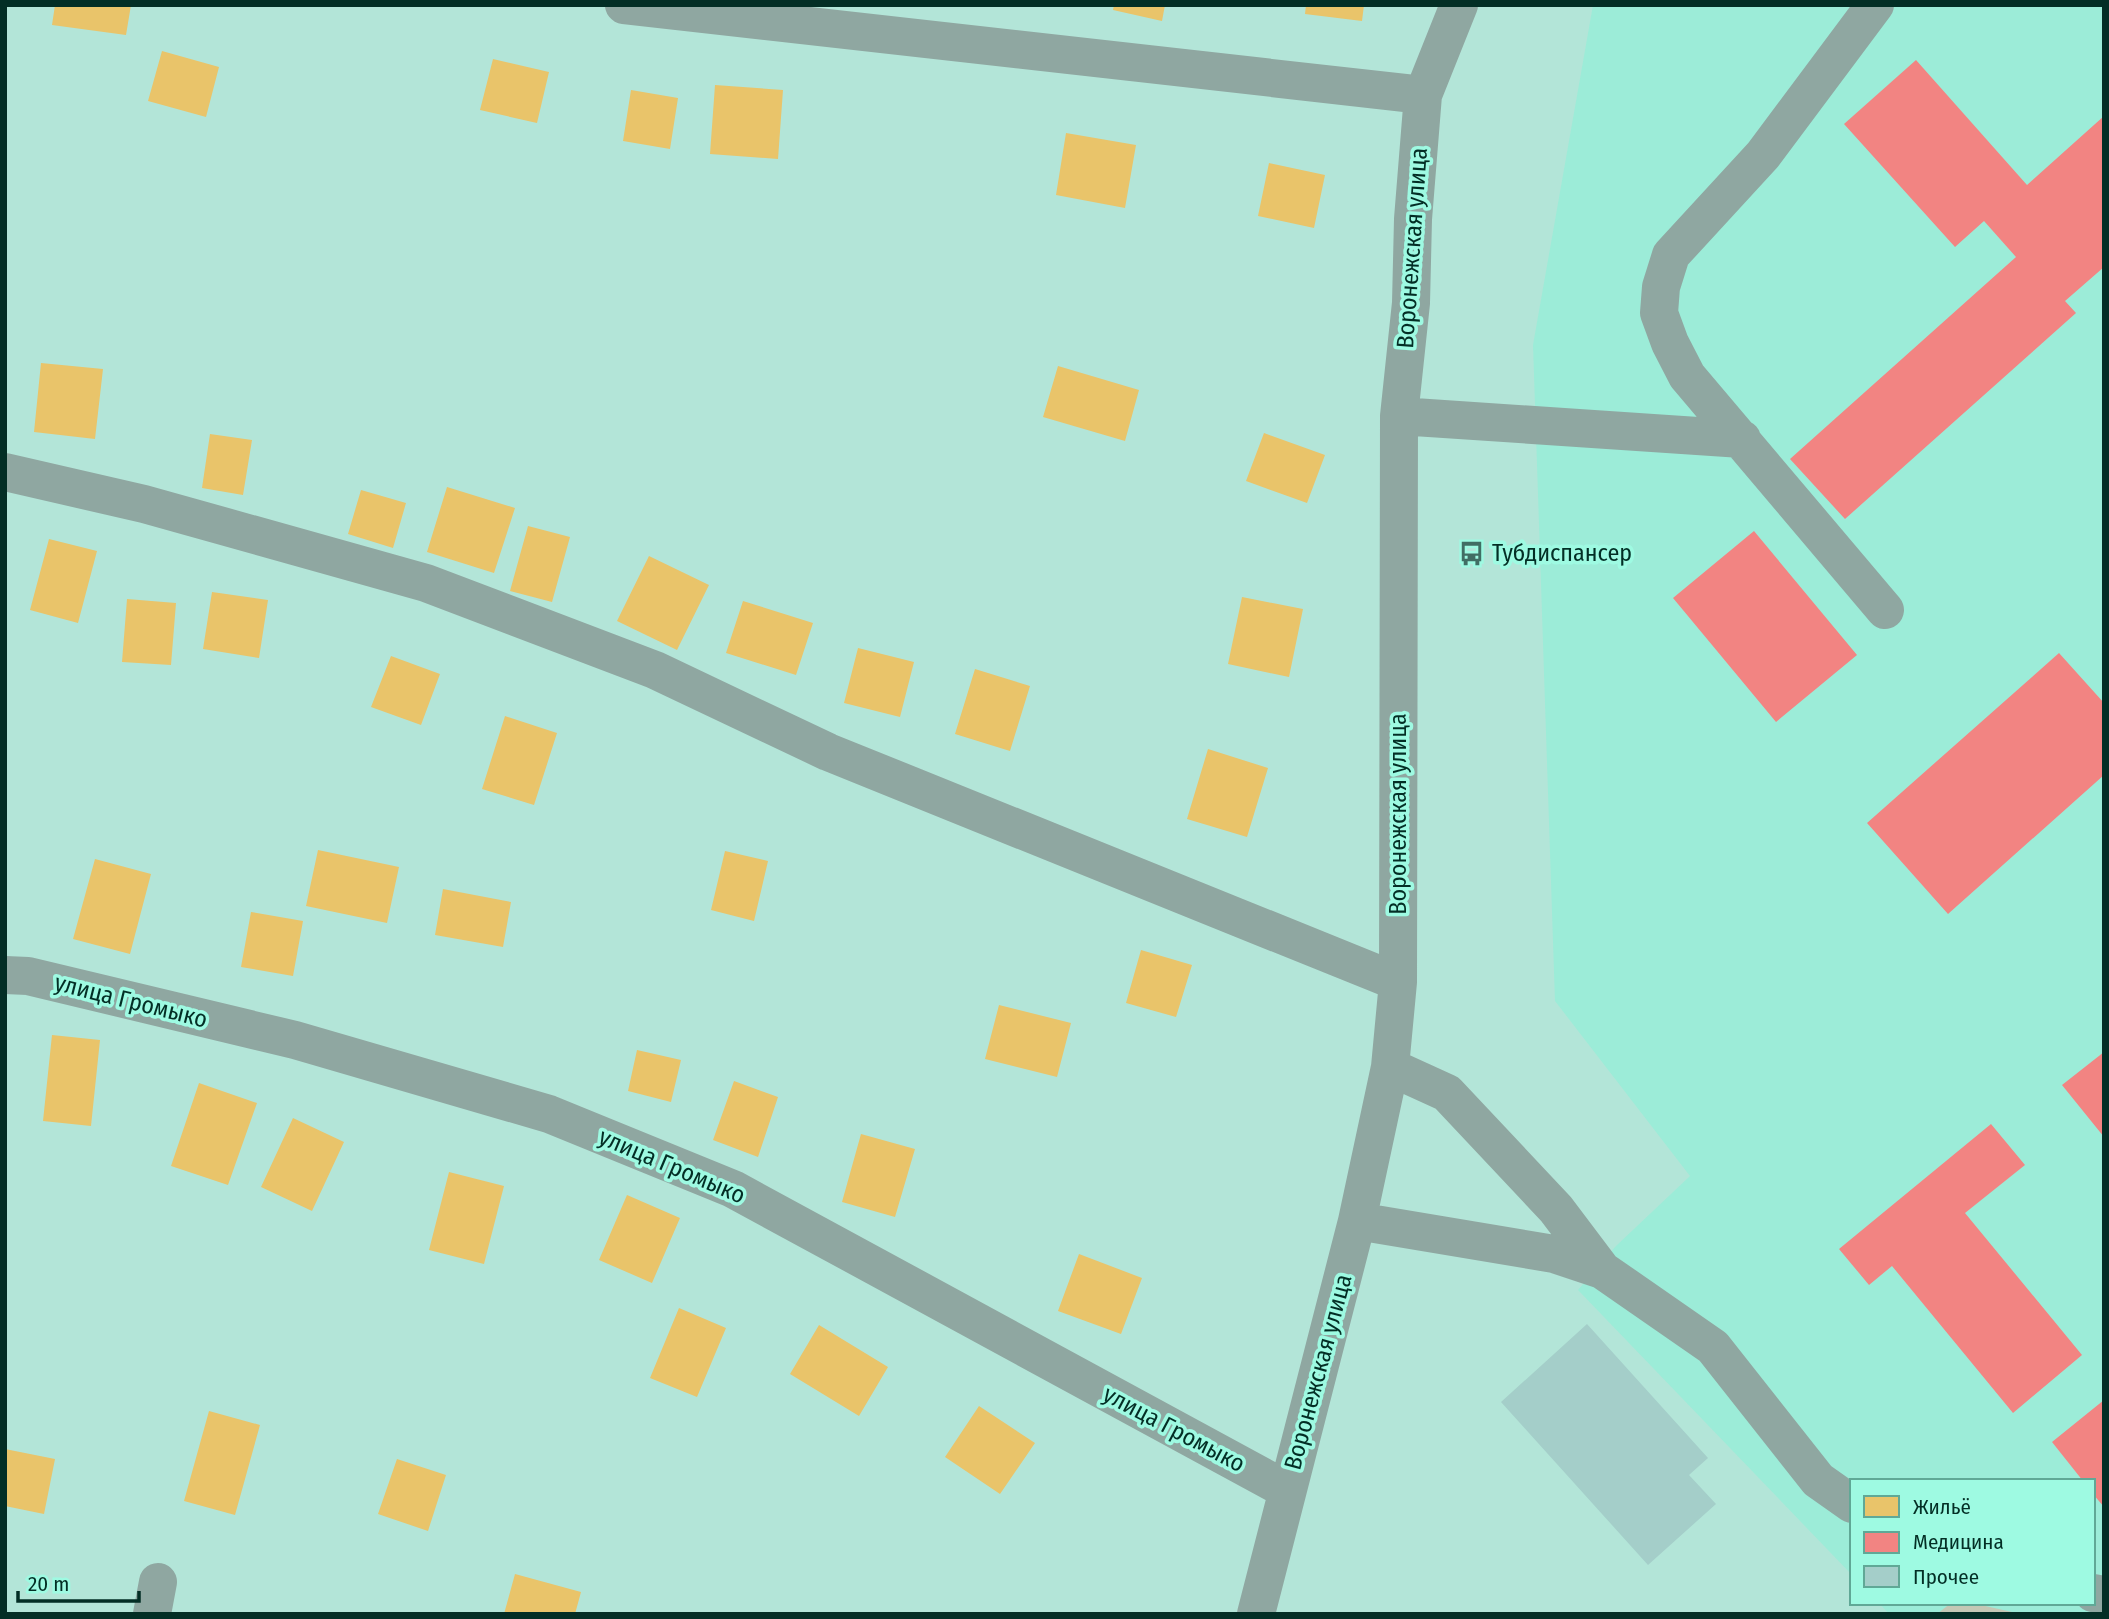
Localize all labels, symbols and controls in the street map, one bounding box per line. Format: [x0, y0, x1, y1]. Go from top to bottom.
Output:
street label: Воронежская улица [1391, 147, 1433, 349]
bus stop icon: Тубдиспансер [1458, 539, 1486, 567]
place label: Тубдиспансер [1492, 539, 1632, 567]
street label: Воронежская улица [1384, 713, 1412, 915]
street label: улица Громыко [52, 968, 210, 1034]
street label: улица Громыко [595, 1123, 749, 1209]
street label: Воронежская улица [1278, 1271, 1358, 1473]
street label: улица Громыко [1098, 1380, 1250, 1478]
legend [1850, 1479, 2095, 1605]
text: Жильё [1913, 1494, 1971, 1520]
text: Медицина [1913, 1529, 2004, 1555]
scale bar [18, 1560, 138, 1604]
text: Прочее [1913, 1564, 1979, 1590]
text: 20 m [28, 1571, 69, 1597]

